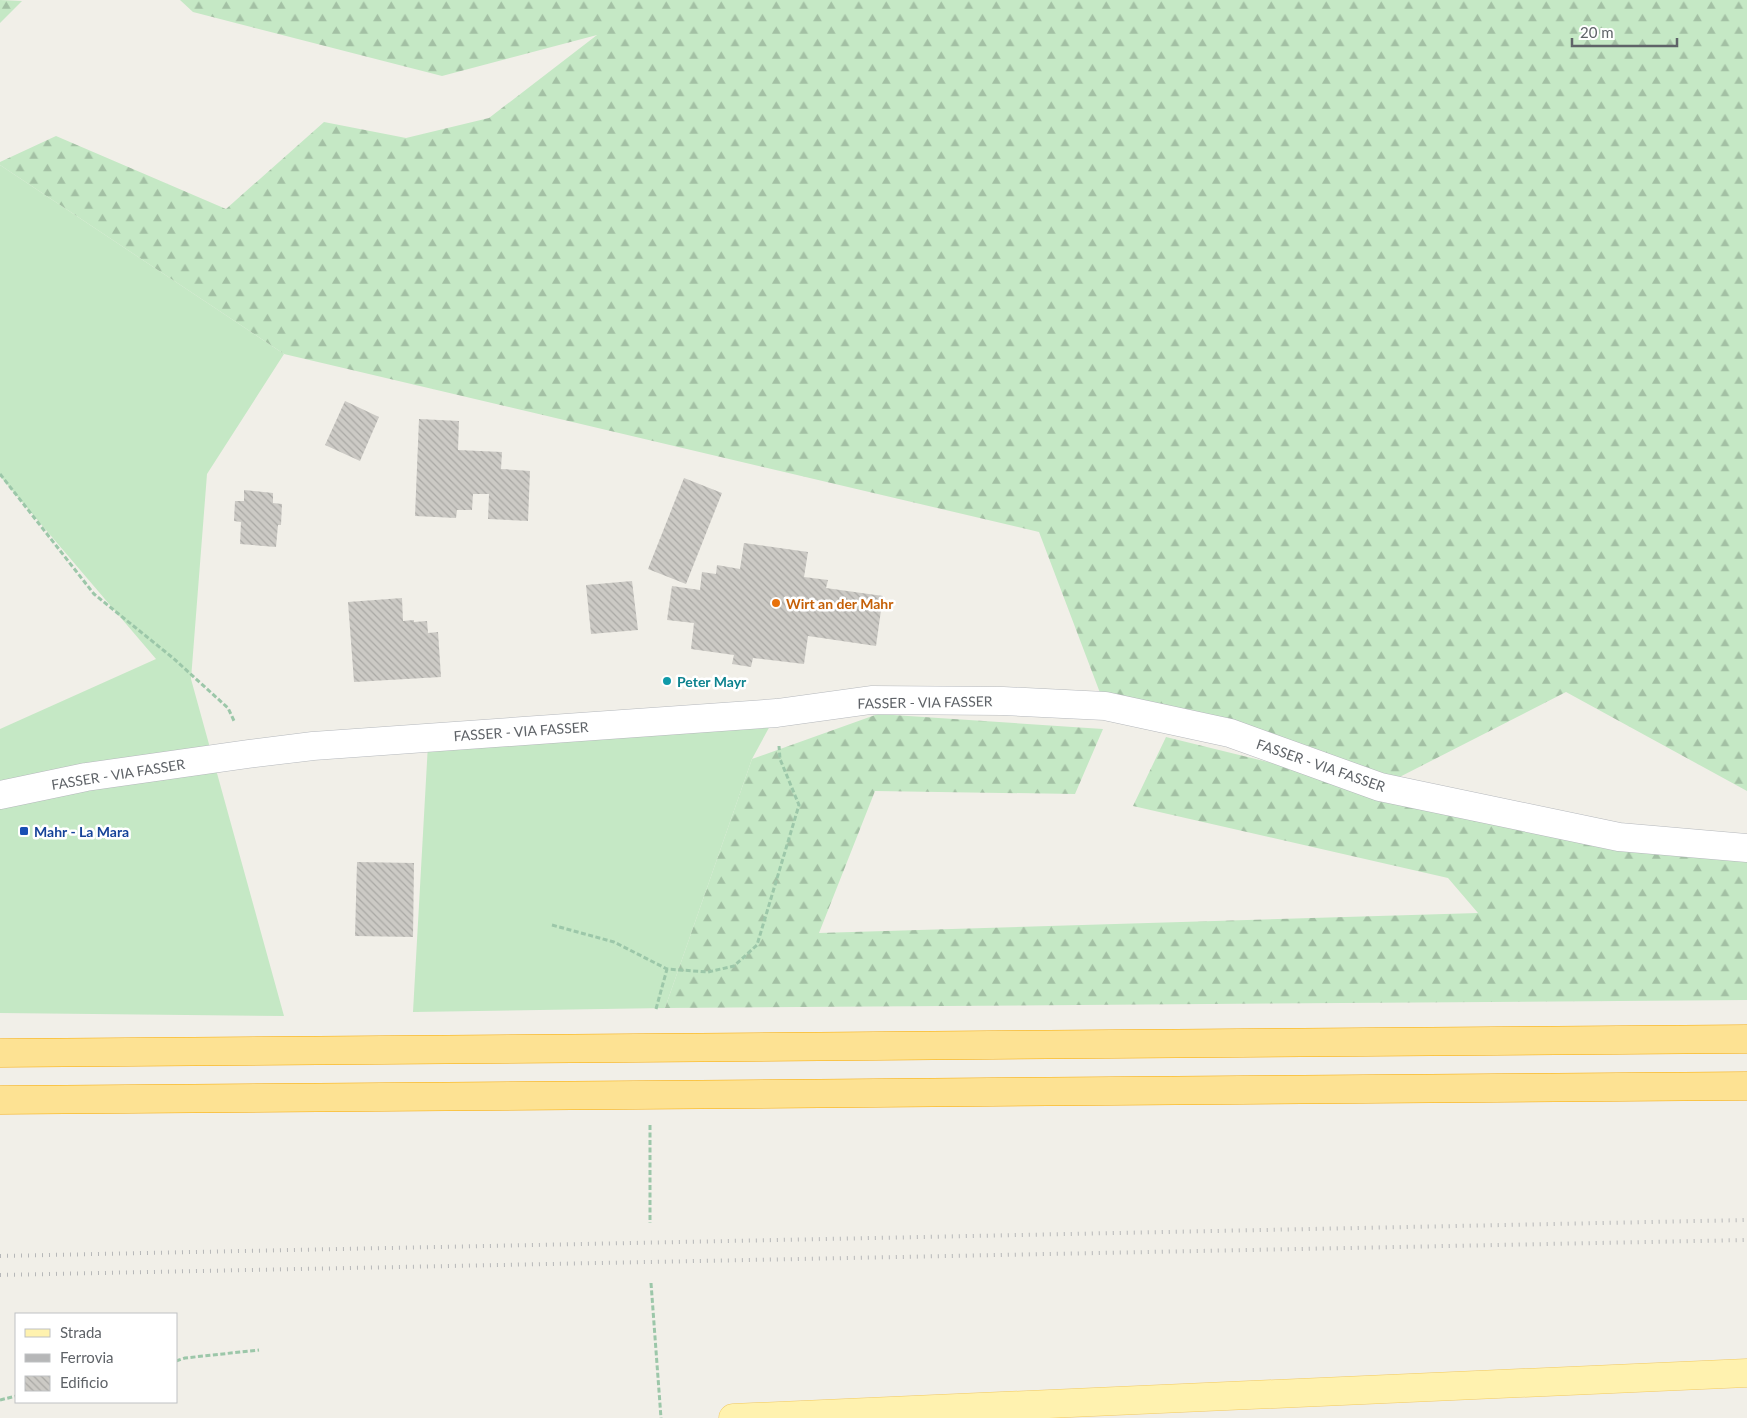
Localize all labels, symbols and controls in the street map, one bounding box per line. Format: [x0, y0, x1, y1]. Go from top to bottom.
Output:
scale bar [1572, 15, 1677, 47]
text: 20 m [1580, 23, 1614, 41]
place label: Wirt an der Mahr [786, 595, 894, 612]
marker: Wirt an der Mahr [770, 597, 782, 609]
place label: Peter Mayr [677, 673, 747, 690]
marker: Peter Mayr [661, 675, 673, 687]
street label: FASSER - VIA FASSER [857, 692, 993, 712]
street label: FASSER - VIA FASSER [453, 718, 589, 744]
street label: FASSER - VIA FASSER [1254, 735, 1388, 795]
street label: FASSER - VIA FASSER [50, 755, 186, 793]
place label: Mahr - La Mara [34, 823, 129, 840]
marker: Mahr - La Mara [18, 825, 30, 837]
legend [15, 1313, 178, 1403]
text: Strada [60, 1323, 102, 1341]
text: Ferrovia [60, 1348, 113, 1366]
text: Edificio [60, 1373, 108, 1391]

